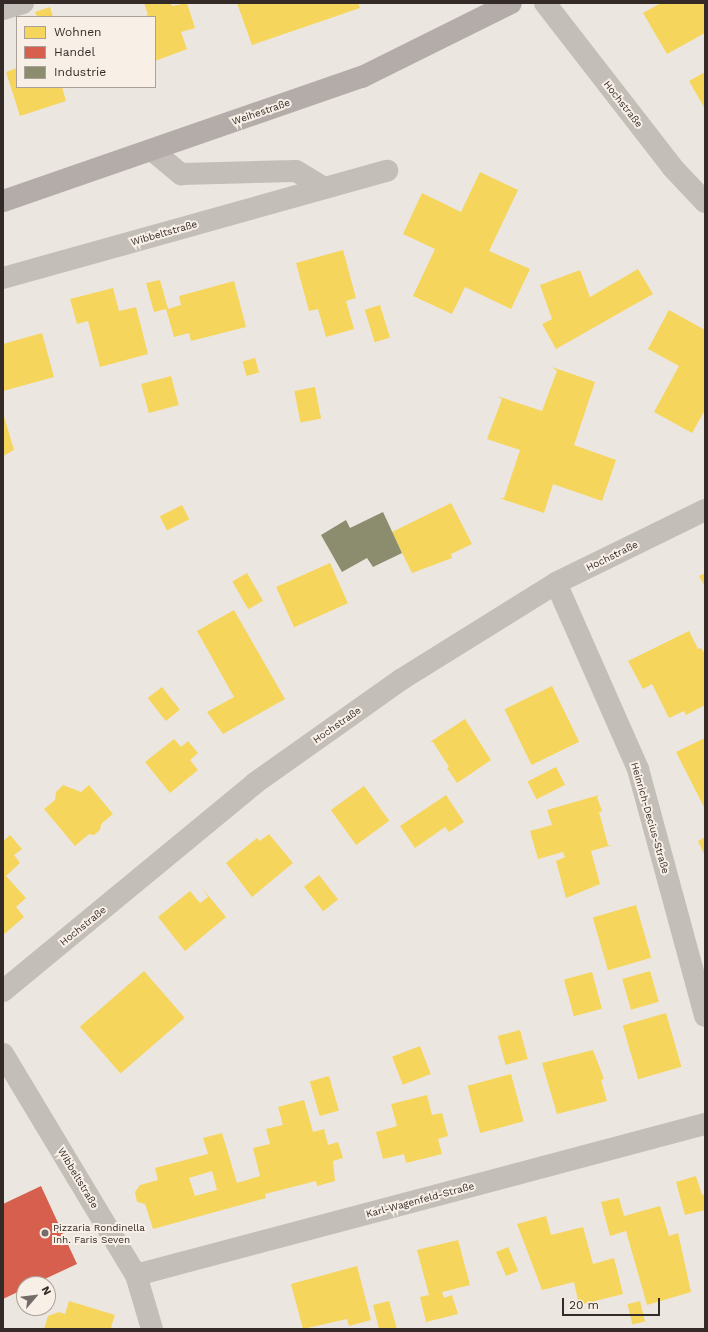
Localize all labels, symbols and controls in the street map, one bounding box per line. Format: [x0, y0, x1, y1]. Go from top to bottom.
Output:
legend [16, 16, 156, 88]
text: Wohnen [54, 25, 102, 39]
text: Handel [54, 45, 95, 59]
text: Industrie [54, 65, 106, 79]
street label: Hochstraße [601, 78, 645, 130]
street label: Weihestraße [230, 96, 292, 128]
street label: Wibbeltstraße [129, 218, 199, 248]
street label: Hochstraße [584, 538, 640, 574]
street label: Hochstraße [311, 704, 363, 746]
street label: Heinrich-Decius-Straße [628, 761, 672, 875]
street label: Hochstraße [57, 904, 109, 948]
street label: Wibbeltstraße [55, 1145, 101, 1211]
street label: Karl-Wagenfeld-Straße [365, 1180, 475, 1220]
place label: Pizzaria Rondinella Inh. Faris Seven [53, 1221, 145, 1244]
marker: Pizzaria Rondinella Inh. Faris Seven [40, 1228, 50, 1238]
north arrow [16, 1276, 56, 1316]
text: N [39, 1284, 54, 1297]
scale bar [564, 1290, 662, 1316]
text: 20 m [569, 1298, 599, 1312]

